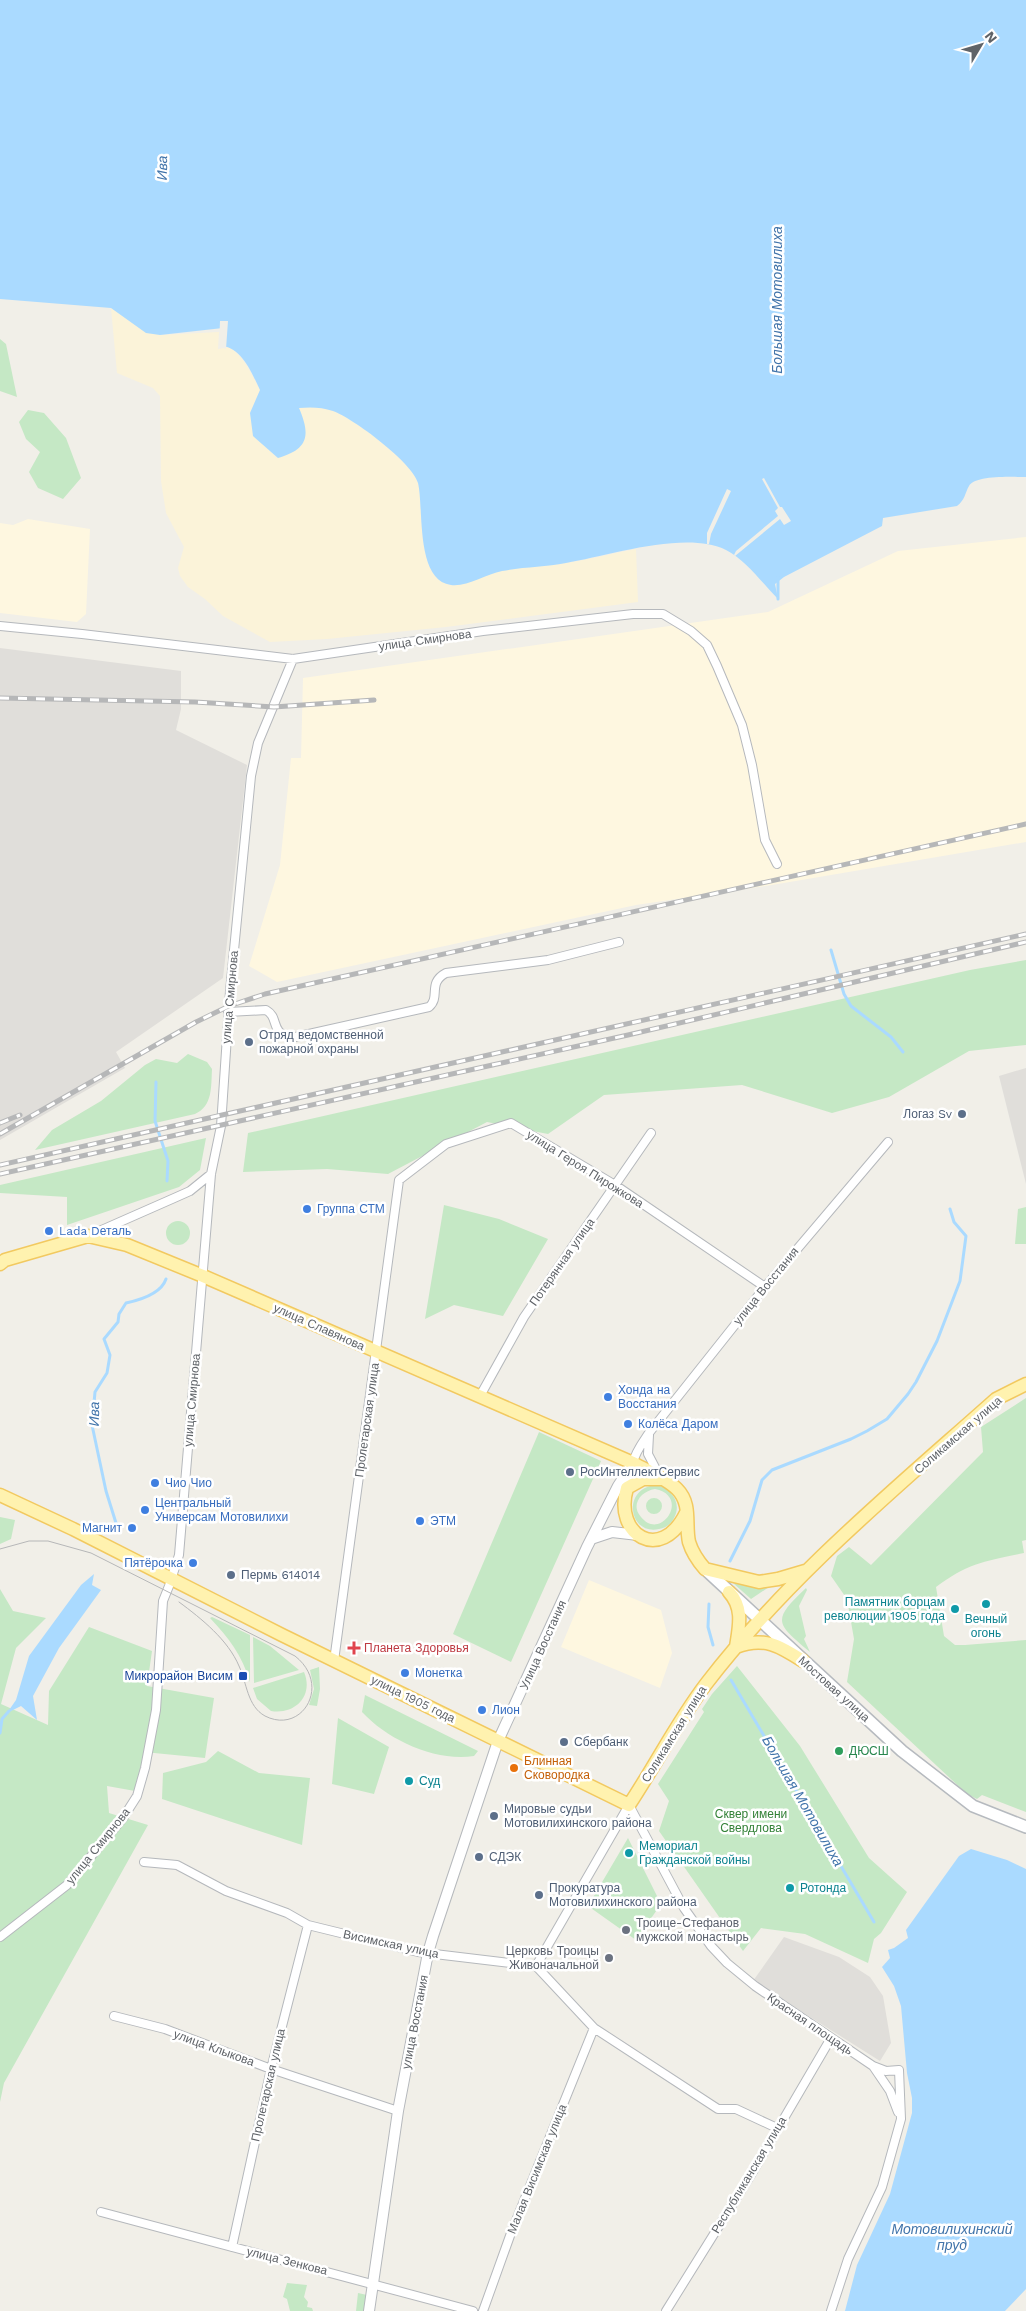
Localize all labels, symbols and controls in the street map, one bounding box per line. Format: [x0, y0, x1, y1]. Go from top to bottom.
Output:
north arrow [956, 20, 1006, 70]
text: N [982, 28, 1001, 46]
water label: Ива [154, 155, 170, 181]
water label: Большая Мотовилиха [769, 226, 785, 374]
street label: улица Смирнова [378, 627, 473, 653]
street label: улица Смирнова [219, 949, 241, 1044]
place label: Отряд ведомственной пожарной охраны [259, 1028, 384, 1056]
marker: Отряд ведомственной пожарной охраны [243, 1036, 255, 1048]
place label: Логаз Sv [903, 1107, 953, 1121]
marker: Логаз Sv [956, 1108, 968, 1120]
street label: улица Героя Пирожкова [524, 1127, 646, 1211]
place label: Группа СТМ [317, 1202, 385, 1216]
marker: Группа СТМ [301, 1203, 313, 1215]
street label: Потерянная улица [527, 1215, 598, 1308]
place label: Lada Dеталь [59, 1224, 131, 1238]
marker: Lada Dеталь [43, 1225, 55, 1237]
street label: улица Восстания [730, 1244, 802, 1328]
street label: улица Славянова [271, 1301, 367, 1354]
street label: улица Смирнова [181, 1352, 203, 1447]
street label: Пролетарская улица [352, 1362, 382, 1478]
place label: Хонда на Восстания [618, 1383, 677, 1411]
marker: Хонда на Восстания [602, 1391, 614, 1403]
street label: Соликамская улица [912, 1393, 1005, 1477]
water label: Ива [86, 1401, 102, 1427]
place label: Колёса Даром [638, 1417, 718, 1431]
marker: Колёса Даром [622, 1418, 634, 1430]
place label: РосИнтеллектСервис [580, 1465, 700, 1479]
marker: РосИнтеллектСервис [564, 1466, 576, 1478]
place label: Чио Чио [165, 1476, 212, 1490]
marker: Чио Чио [149, 1477, 161, 1489]
place label: Центральный Универсам Мотовилихи [155, 1496, 288, 1524]
marker: Центральный Универсам Мотовилихи [139, 1504, 151, 1516]
place label: ЭТМ [430, 1514, 456, 1528]
marker: ЭТМ [414, 1515, 426, 1527]
place label: Магнит [82, 1521, 122, 1535]
marker: Магнит [126, 1522, 138, 1534]
place label: Пятёрочка [124, 1556, 183, 1570]
marker: Пятёрочка [187, 1557, 199, 1569]
place label: Пермь 614014 [241, 1568, 320, 1582]
marker: Пермь 614014 [225, 1569, 237, 1581]
place label: Памятник борцам революции 1905 года [824, 1595, 945, 1623]
street label: Улица Восстания [517, 1598, 569, 1692]
marker: Вечный огонь [980, 1598, 992, 1610]
marker: Памятник борцам революции 1905 года [949, 1603, 961, 1615]
place label: Вечный огонь [965, 1612, 1007, 1640]
place label: Планета Здоровья [364, 1641, 469, 1655]
marker: Планета Здоровья [348, 1642, 360, 1654]
street label: Мостовая улица [795, 1653, 873, 1725]
place label: Монетка [415, 1666, 463, 1680]
marker: Монетка [399, 1667, 411, 1679]
place label: Микрорайон Висим [125, 1669, 233, 1683]
marker: Микрорайон Висим [237, 1670, 249, 1682]
street label: улица 1905 года [369, 1673, 458, 1726]
street label: Соликамская улица [639, 1683, 710, 1785]
place label: Лион [492, 1703, 520, 1717]
marker: Лион [476, 1704, 488, 1716]
water label: Большая Мотовилиха [759, 1733, 847, 1869]
place label: Сбербанк [574, 1735, 629, 1749]
marker: Сбербанк [558, 1736, 570, 1748]
place label: ДЮСШ [849, 1744, 889, 1758]
marker: ДЮСШ [833, 1745, 845, 1757]
place label: Блинная Сковородка [524, 1754, 590, 1782]
marker: Блинная Сковородка [508, 1762, 520, 1774]
place label: Суд [419, 1774, 440, 1788]
marker: Суд [403, 1775, 415, 1787]
place label: Мировые судьи Мотовилихинского района [504, 1802, 652, 1830]
street label: улица Смирнова [63, 1805, 133, 1887]
park label: Сквер имени Свердлова [715, 1807, 787, 1835]
marker: Мировые судьи Мотовилихинского района [488, 1810, 500, 1822]
place label: Мемориал Гражданской войны [639, 1839, 750, 1867]
marker: Мемориал Гражданской войны [623, 1847, 635, 1859]
place label: СДЭК [489, 1850, 521, 1864]
marker: СДЭК [473, 1851, 485, 1863]
place label: Прокуратура Мотовилихинского района [549, 1881, 697, 1909]
place label: Ротонда [800, 1881, 847, 1895]
marker: Ротонда [784, 1882, 796, 1894]
marker: Прокуратура Мотовилихинского района [533, 1889, 545, 1901]
place label: Троице-Стефанов мужской монастырь [636, 1916, 749, 1944]
marker: Троице-Стефанов мужской монастырь [620, 1924, 632, 1936]
street label: Висимская улица [342, 1927, 440, 1961]
place label: Церковь Троицы Живоначальной [506, 1944, 599, 1972]
marker: Церковь Троицы Живоначальной [603, 1952, 615, 1964]
street label: улица Восстания [399, 1974, 431, 2070]
street label: Красная площадь [764, 1990, 856, 2058]
street label: улица Клыкова [172, 2027, 256, 2069]
street label: Пролетарская улица [248, 2027, 288, 2143]
street label: Малая Висимская улица [505, 2102, 570, 2236]
street label: Республиканская улица [709, 2114, 790, 2236]
water label: Мотовилихинский пруд [891, 2221, 1013, 2253]
street label: улица Зенкова [245, 2244, 329, 2278]

